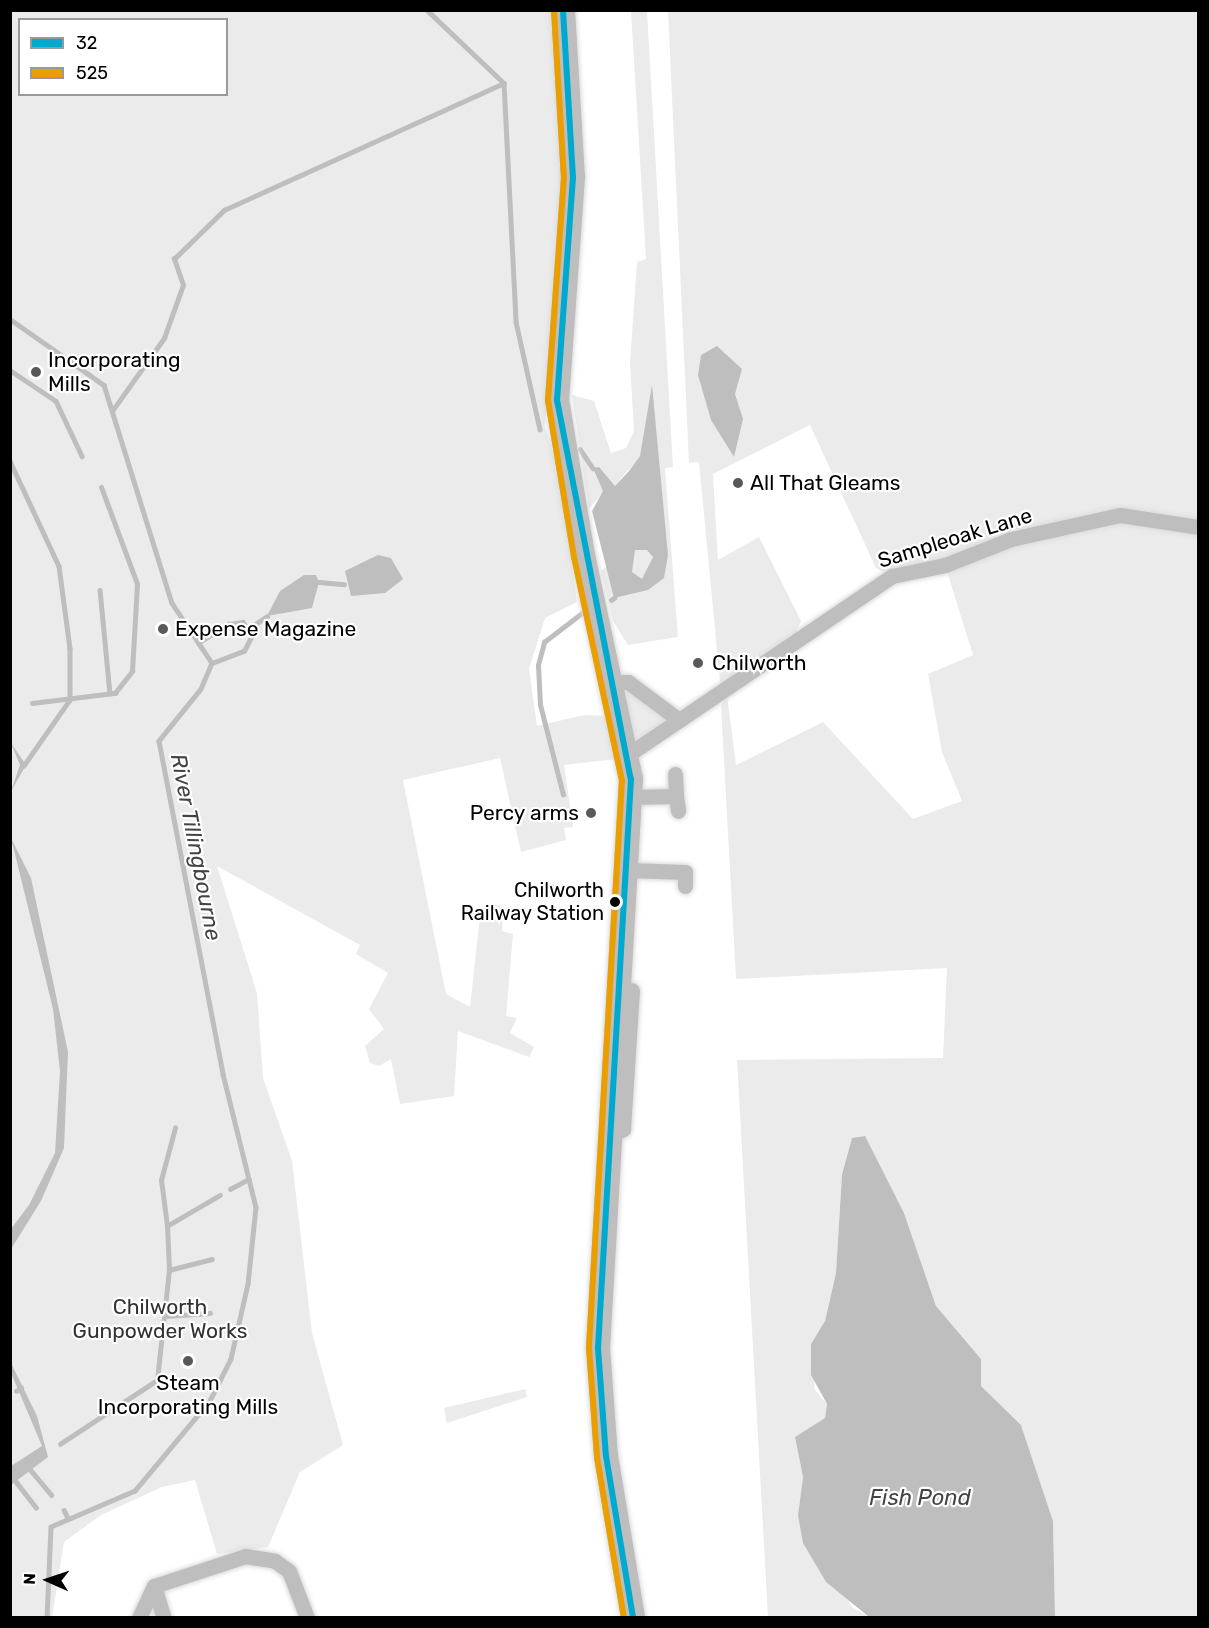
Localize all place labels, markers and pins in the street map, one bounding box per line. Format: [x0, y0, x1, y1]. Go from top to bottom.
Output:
place label: Incorporating Mills [48, 347, 181, 397]
marker: Incorporating Mills [29, 365, 43, 379]
place label: All That Gleams [750, 470, 901, 496]
marker: All That Gleams [731, 476, 745, 490]
place label: Expense Magazine [175, 616, 356, 642]
marker: Expense Magazine [156, 622, 170, 636]
place label: Chilworth [712, 650, 807, 676]
marker: Chilworth [689, 654, 707, 672]
place label: Percy arms [469, 800, 579, 826]
marker: Percy arms [584, 806, 598, 820]
place label: Chilworth Railway Station [460, 879, 604, 926]
marker: Chilworth Railway Station [609, 896, 621, 908]
marker: Steam Incorporating Mills [181, 1354, 195, 1368]
place label: Steam Incorporating Mills [98, 1370, 278, 1420]

